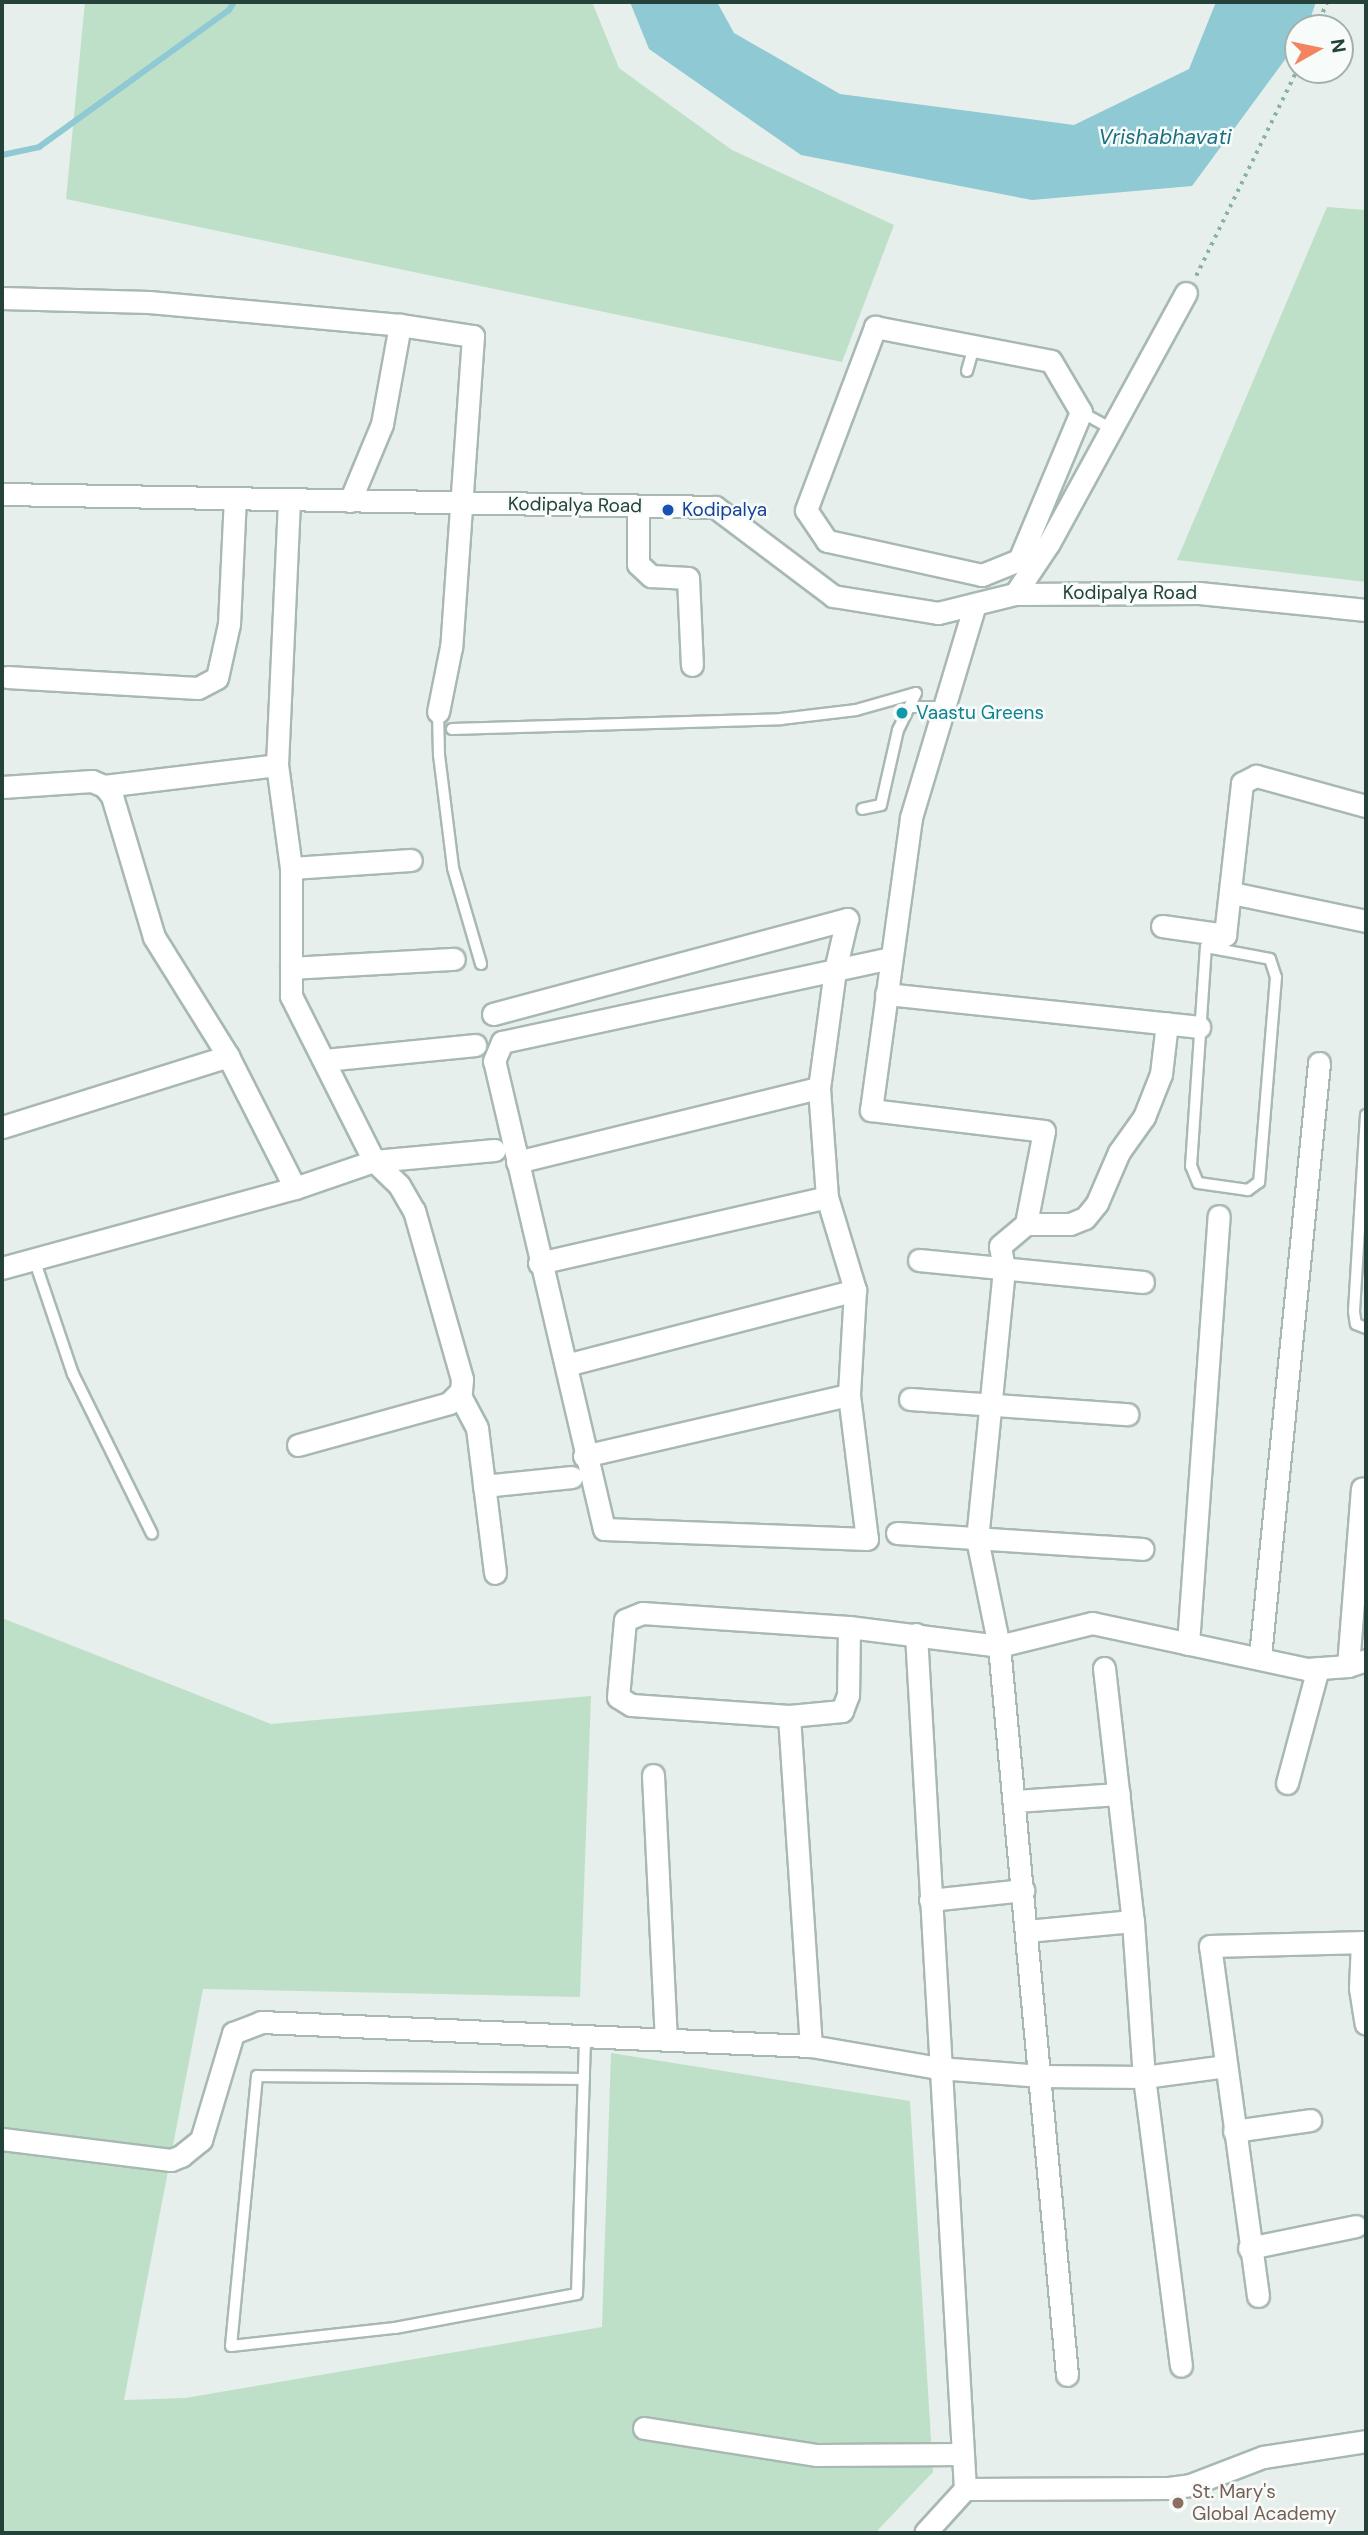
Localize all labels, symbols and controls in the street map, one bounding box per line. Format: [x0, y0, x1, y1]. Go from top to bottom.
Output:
north arrow [1284, 14, 1354, 84]
text: N [1325, 37, 1352, 55]
water label: Vrishabhavati [1098, 124, 1232, 150]
street label: Kodipalya Road [508, 492, 642, 518]
place label: Kodipalya [682, 499, 767, 521]
marker: Kodipalya [660, 502, 676, 518]
street label: Kodipalya Road [1063, 582, 1197, 604]
place label: Vaastu Greens [916, 702, 1044, 724]
marker: Vaastu Greens [894, 705, 910, 721]
place label: St. Mary's Global Academy [1192, 2481, 1337, 2525]
marker: St. Mary's Global Academy [1170, 2495, 1186, 2511]

